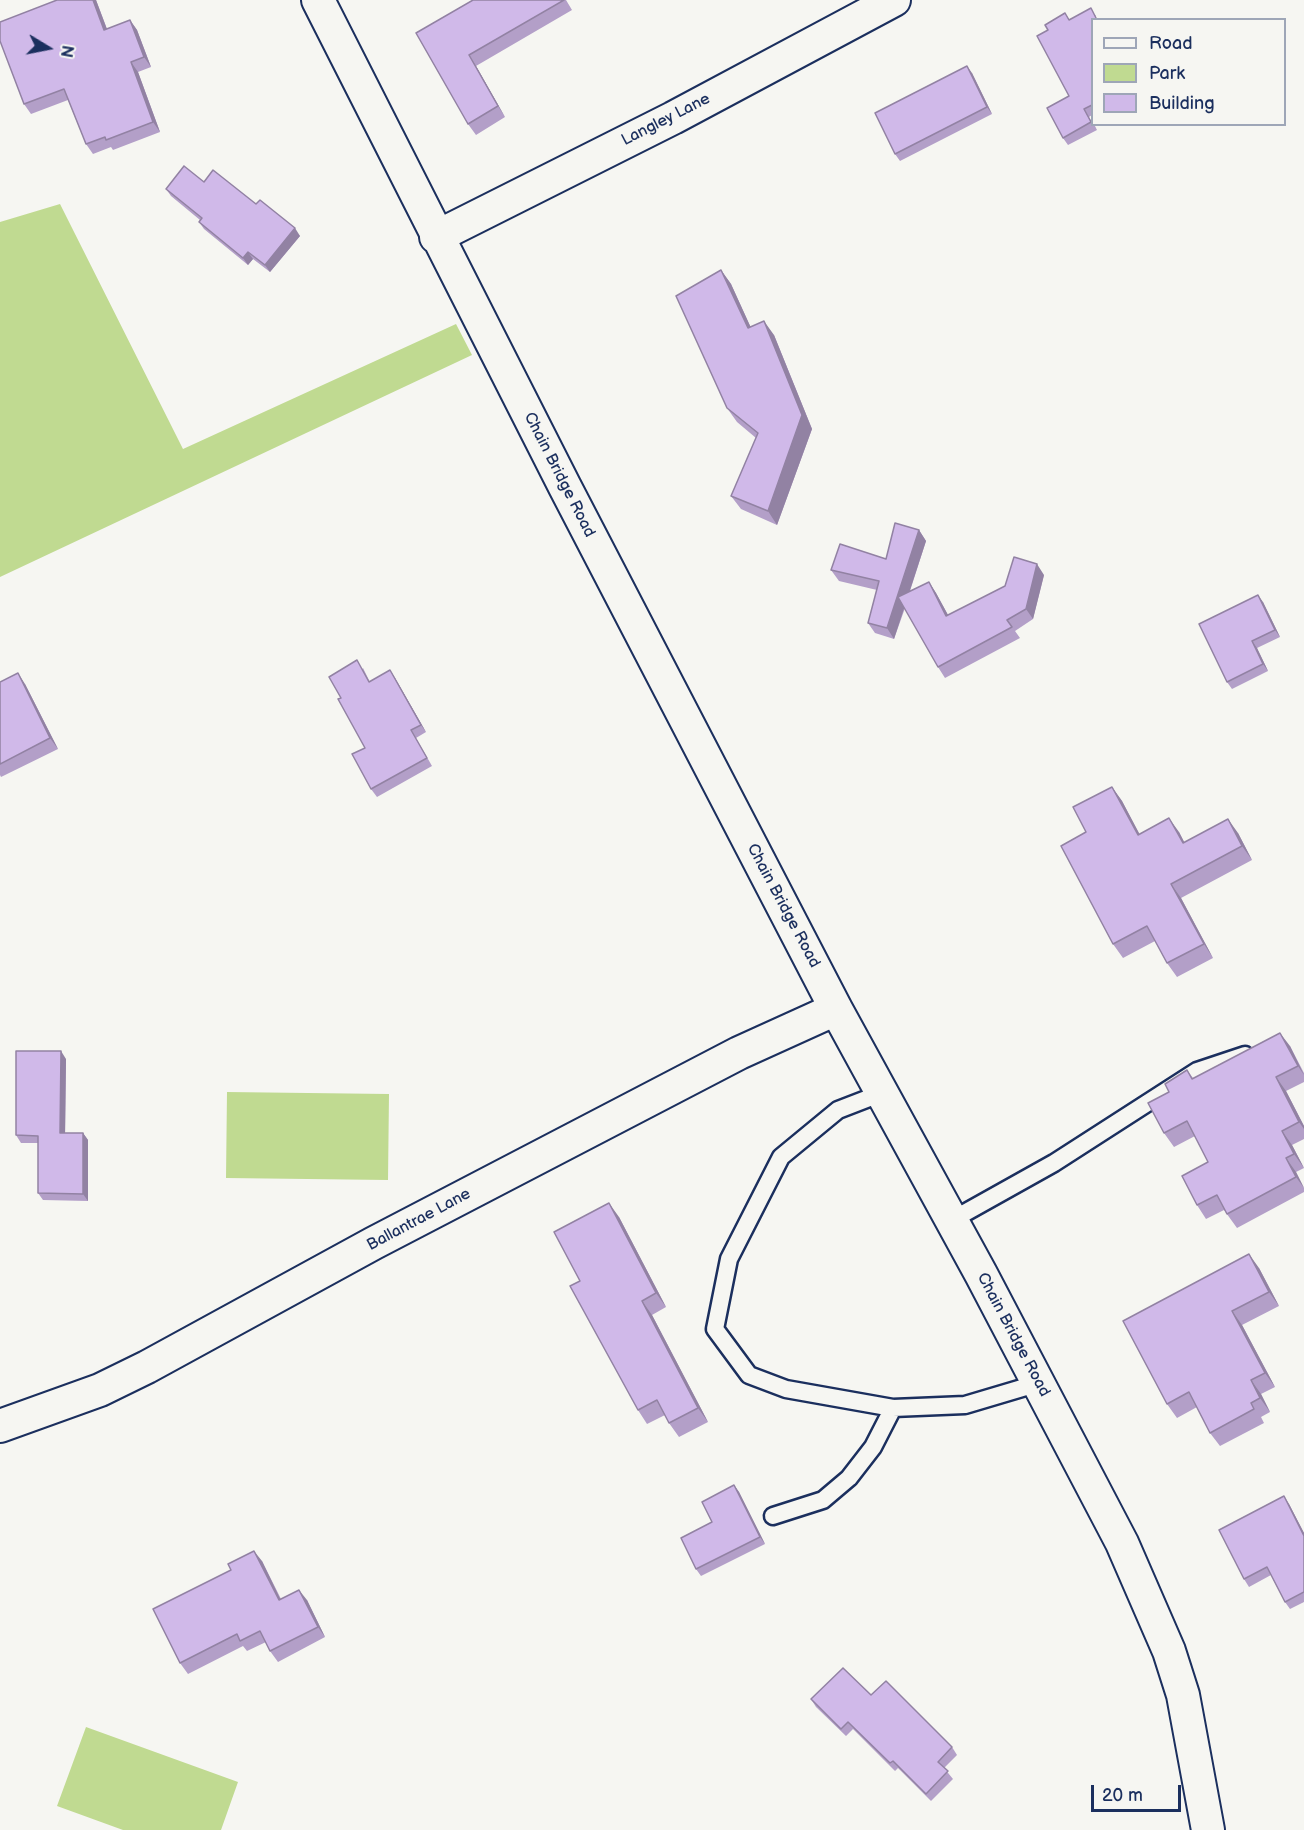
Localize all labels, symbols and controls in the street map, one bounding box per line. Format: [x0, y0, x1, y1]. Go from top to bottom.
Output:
north arrow [18, 18, 78, 78]
legend [1091, 18, 1286, 126]
text: Road [1149, 33, 1193, 54]
text: N [56, 44, 77, 59]
text: Park [1149, 63, 1185, 84]
street label: Langley Lane [619, 90, 713, 150]
text: Building [1149, 93, 1215, 114]
street label: Chain Bridge Road [519, 409, 599, 541]
street label: Chain Bridge Road [742, 841, 824, 971]
street label: Ballantrae Lane [364, 1185, 474, 1255]
street label: Chain Bridge Road [972, 1270, 1054, 1400]
scale bar [1094, 1773, 1184, 1811]
text: 20 m [1102, 1785, 1143, 1806]

